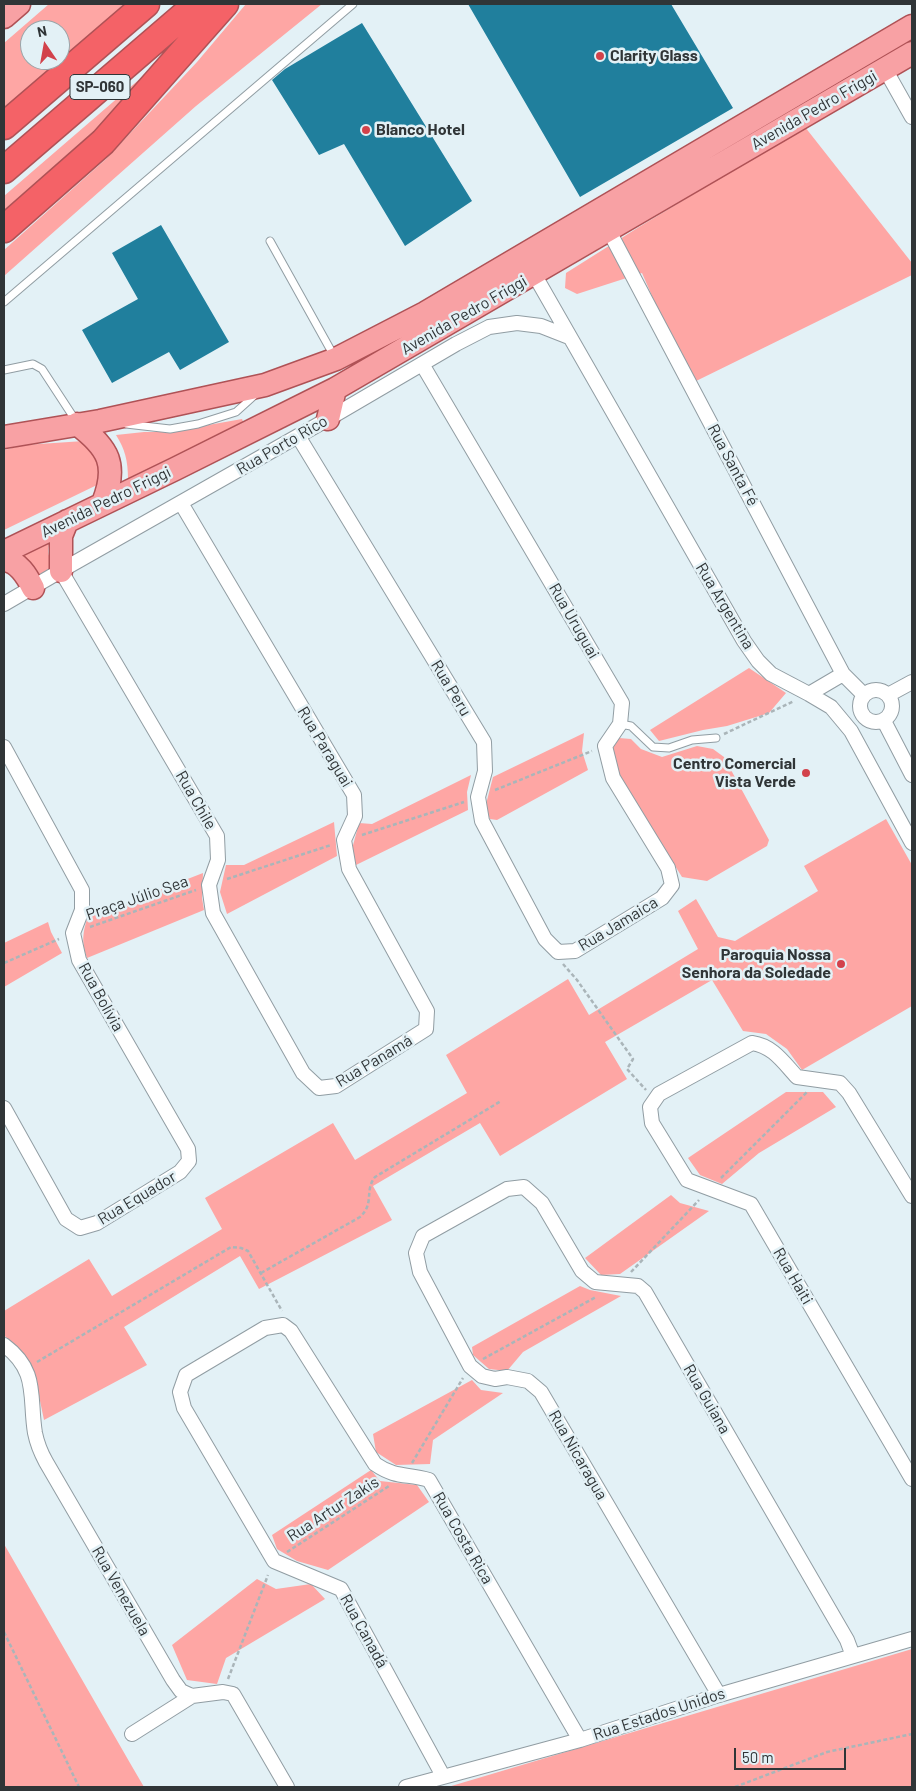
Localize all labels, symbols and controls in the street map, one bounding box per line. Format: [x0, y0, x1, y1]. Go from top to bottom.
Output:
north arrow [20, 20, 70, 70]
text: N [36, 22, 48, 40]
place label: Clarity Glass [610, 46, 698, 66]
marker: Clarity Glass [594, 50, 606, 62]
street label: Avenida Pedro Friggi [748, 66, 880, 154]
road number: SP-060 [70, 74, 130, 100]
place label: Blanco Hotel [376, 120, 465, 140]
marker: Blanco Hotel [360, 124, 372, 136]
street label: Avenida Pedro Friggi [398, 271, 530, 359]
street label: Rua Porto Rico [233, 411, 331, 479]
street label: Rua Santa Fé [703, 421, 763, 509]
street label: Avenida Pedro Friggi [38, 462, 174, 542]
street label: Rua Argentina [692, 559, 758, 653]
street label: Rua Uruguai [545, 580, 603, 662]
street label: Rua Peru [427, 657, 475, 719]
street label: Rua Paraguai [293, 703, 357, 791]
place label: Centro Comercial Vista Verde [673, 754, 796, 792]
street label: Rua Chile [172, 767, 220, 833]
marker: Centro Comercial Vista Verde [800, 767, 812, 779]
street label: Praça Júlio Sea [83, 872, 191, 924]
street label: Rua Jamaica [575, 893, 661, 955]
place label: Paroquia Nossa Senhora da Soledade [682, 945, 831, 983]
marker: Paroquia Nossa Senhora da Soledade [835, 958, 847, 970]
street label: Rua Bolívia [74, 959, 128, 1035]
street label: Rua Panamá [332, 1031, 416, 1091]
street label: Rua Equador [94, 1167, 180, 1229]
street label: Rua Haiti [769, 1244, 817, 1308]
street label: Rua Guiana [679, 1361, 735, 1437]
street label: Rua Nicaragua [545, 1407, 611, 1503]
street label: Rua Artur Zakis [283, 1472, 383, 1546]
street label: Rua Costa Rica [429, 1488, 497, 1588]
street label: Rua Venezuela [88, 1543, 154, 1639]
street label: Rua Canadá [336, 1591, 392, 1671]
street label: Rua Estados Unidos [591, 1684, 727, 1744]
scale bar [736, 1738, 848, 1770]
text: 50 m [742, 1748, 774, 1766]

